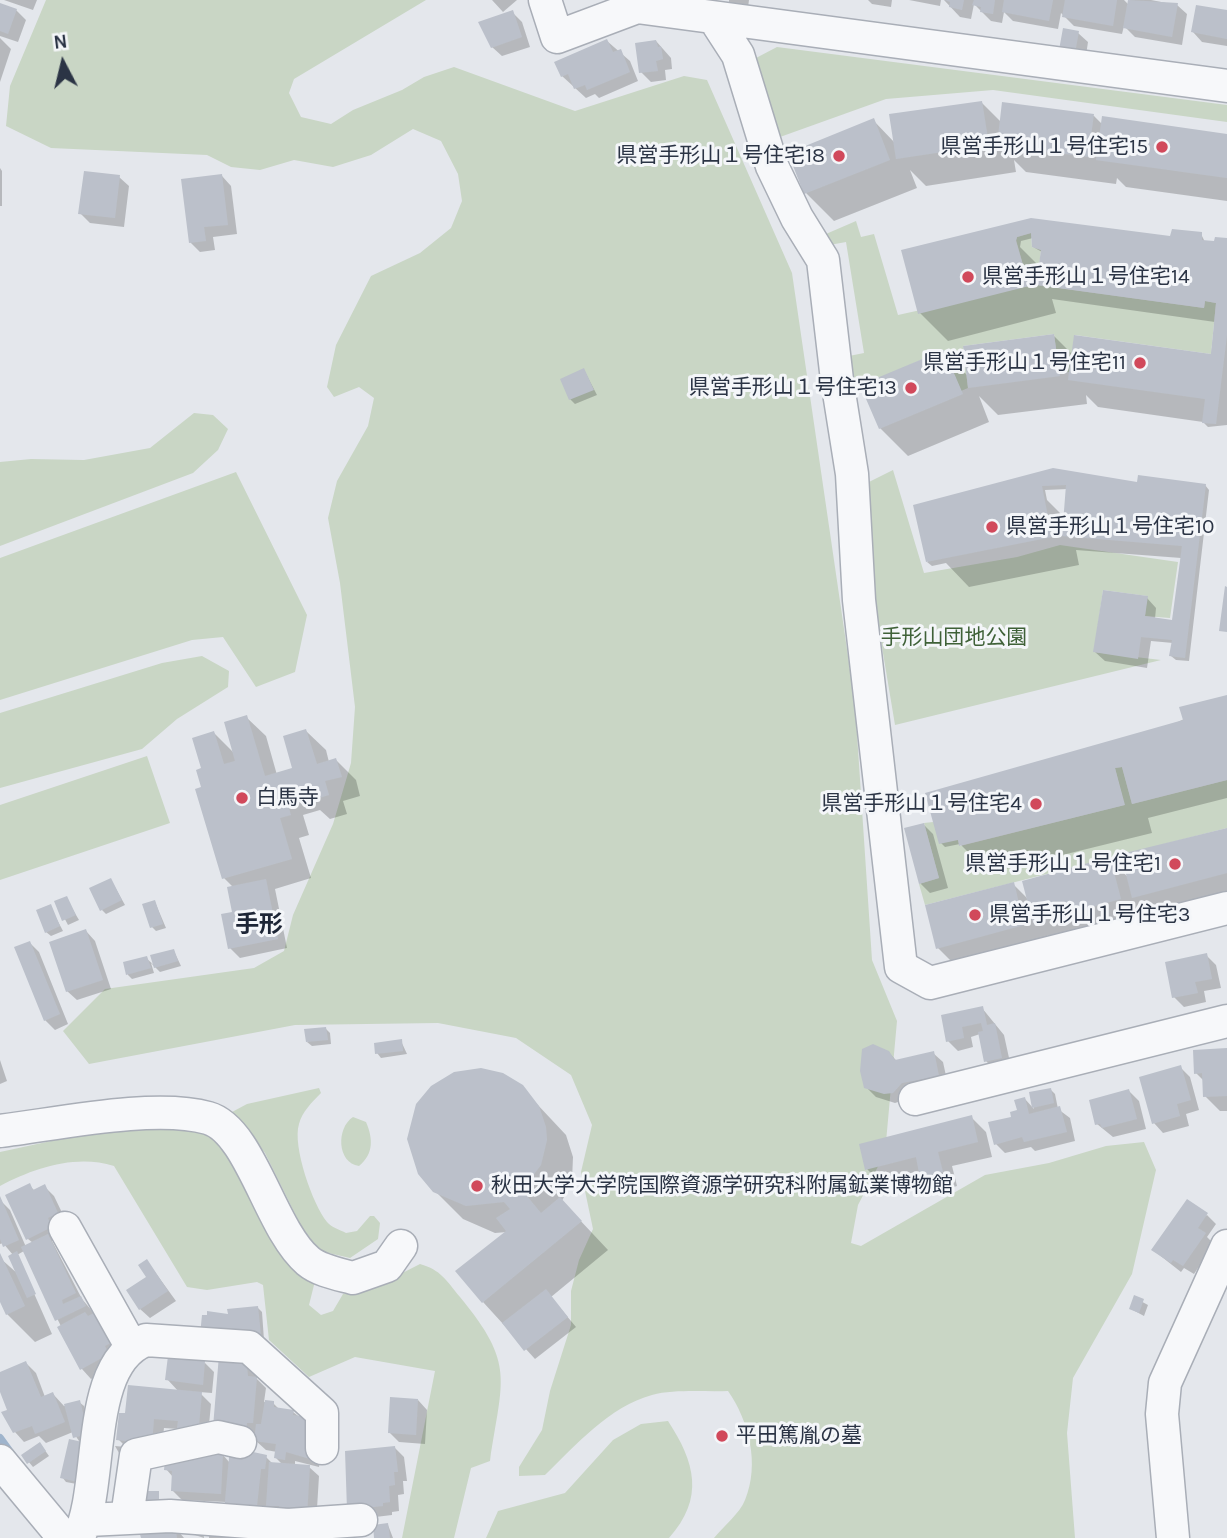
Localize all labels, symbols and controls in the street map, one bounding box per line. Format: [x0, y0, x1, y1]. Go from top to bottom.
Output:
north arrow [28, 28, 98, 98]
text: N [52, 30, 69, 54]
place label: 県営手形山１号住宅15 [940, 134, 1148, 160]
marker: 県営手形山１号住宅15 [1154, 139, 1170, 155]
place label: 県営手形山１号住宅18 [616, 143, 825, 169]
marker: 県営手形山１号住宅18 [831, 148, 847, 164]
place label: 県営手形山１号住宅14 [982, 264, 1190, 290]
marker: 県営手形山１号住宅14 [960, 269, 976, 285]
place label: 県営手形山１号住宅11 [923, 350, 1126, 376]
marker: 県営手形山１号住宅11 [1132, 355, 1148, 371]
place label: 県営手形山１号住宅13 [689, 375, 897, 401]
marker: 県営手形山１号住宅13 [903, 380, 919, 396]
place label: 県営手形山１号住宅10 [1006, 514, 1214, 540]
marker: 県営手形山１号住宅10 [984, 519, 1000, 535]
park label: 手形山団地公園 [881, 625, 1027, 651]
place label: 白馬寺 [256, 785, 319, 811]
marker: 白馬寺 [234, 790, 250, 806]
place label: 県営手形山１号住宅4 [821, 791, 1022, 817]
marker: 県営手形山１号住宅4 [1028, 796, 1044, 812]
place label: 県営手形山１号住宅1 [965, 851, 1161, 877]
marker: 県営手形山１号住宅1 [1167, 856, 1183, 872]
place label: 県営手形山１号住宅3 [989, 902, 1190, 928]
marker: 県営手形山１号住宅3 [967, 907, 983, 923]
district label: 手形 [235, 911, 283, 939]
place label: 秋田大学大学院国際資源学研究科附属鉱業博物館 [491, 1173, 953, 1199]
marker: 秋田大学大学院国際資源学研究科附属鉱業博物館 [469, 1178, 485, 1194]
place label: 平田篤胤の墓 [736, 1423, 862, 1449]
marker: 平田篤胤の墓 [714, 1428, 730, 1444]

